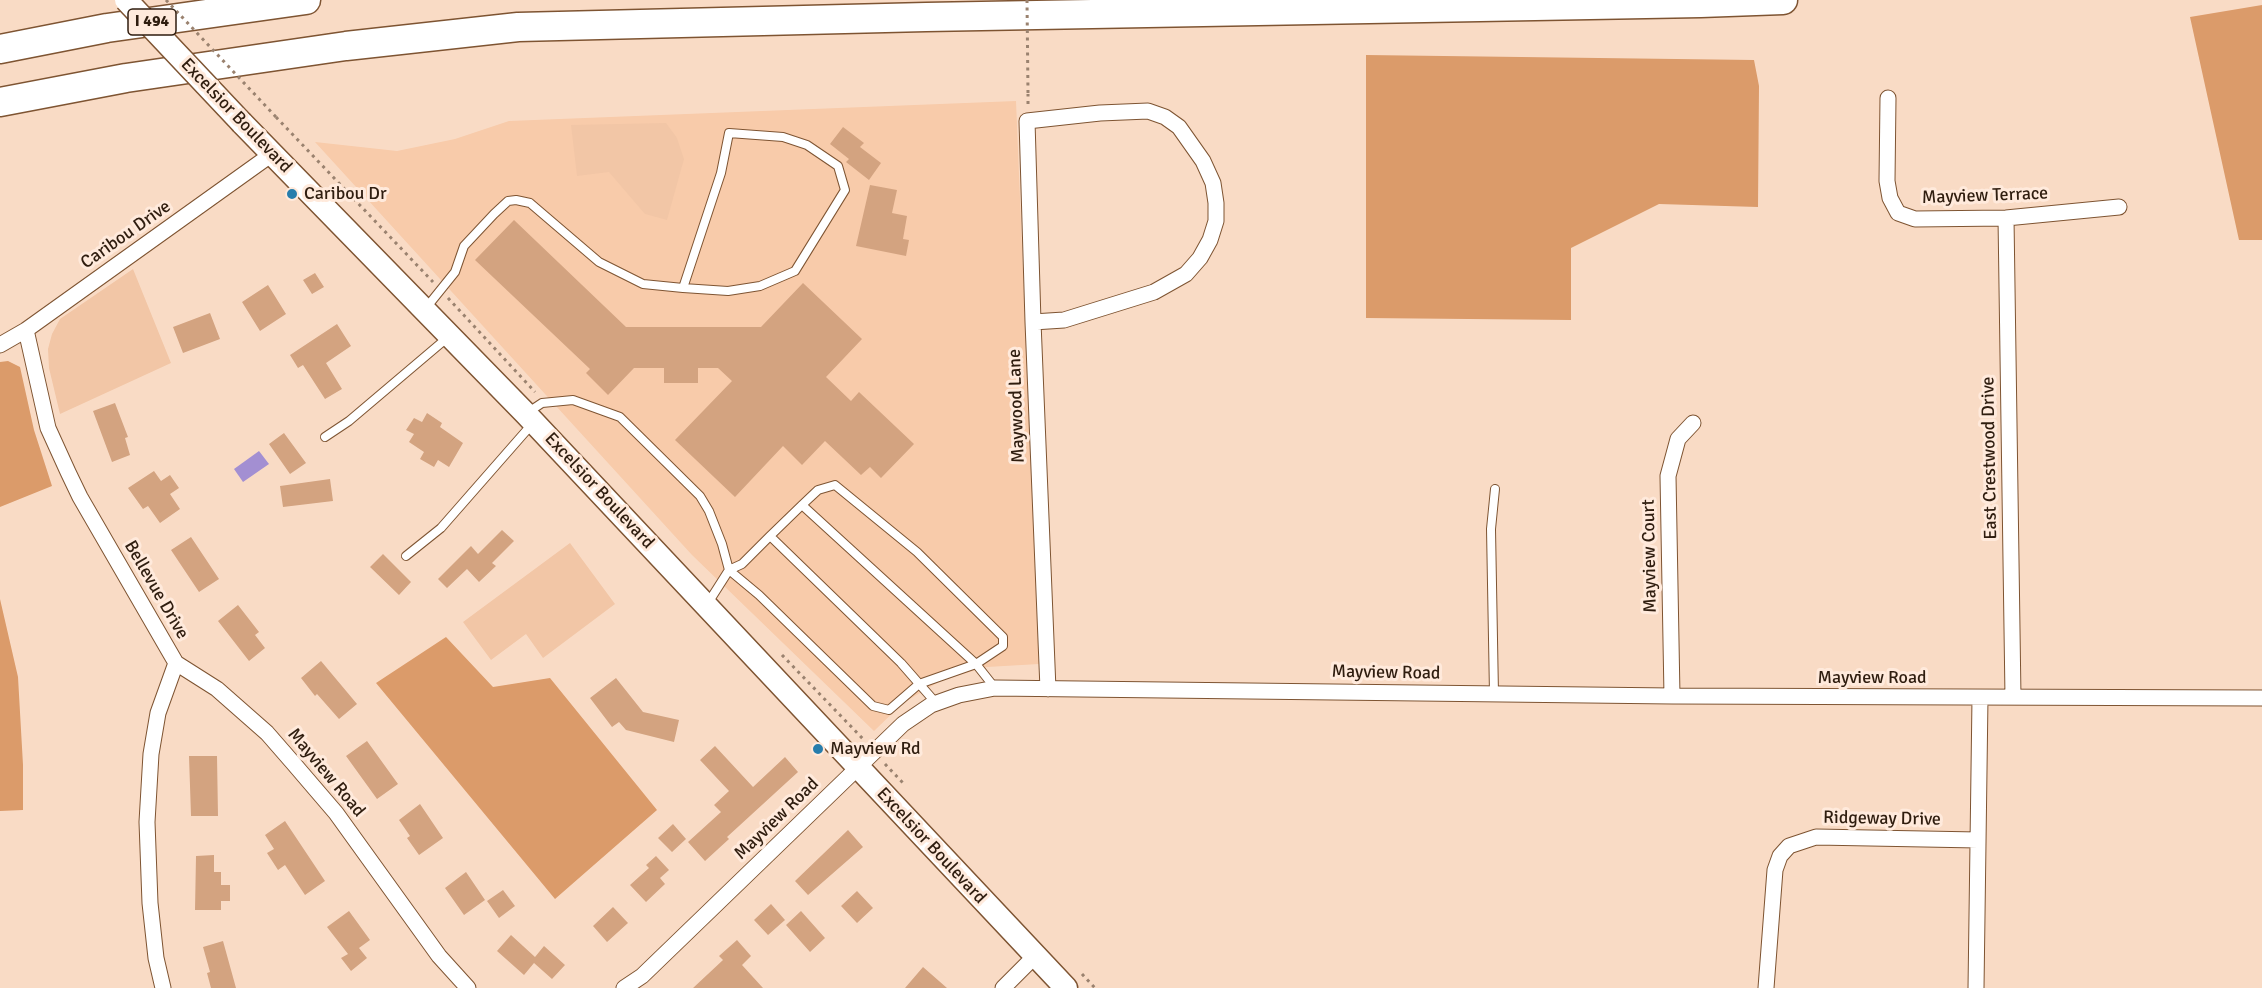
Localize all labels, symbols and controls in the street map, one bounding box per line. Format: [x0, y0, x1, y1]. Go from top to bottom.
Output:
road number: I 494 [128, 9, 176, 35]
street label: Excelsior Boulevard [176, 54, 296, 178]
place label: Caribou Dr [304, 183, 387, 205]
street label: Mayview Terrace [1921, 183, 2049, 209]
marker: Caribou Dr [285, 187, 299, 201]
street label: Caribou Drive [77, 196, 175, 274]
street label: Maywood Lane [1004, 349, 1030, 463]
street label: East Crestwood Drive [1978, 376, 2002, 540]
street label: Excelsior Boulevard [540, 428, 658, 554]
street label: Mayview Court [1638, 499, 1662, 613]
street label: Bellevue Drive [119, 537, 193, 643]
street label: Mayview Road [1331, 661, 1441, 685]
street label: Mayview Road [1818, 667, 1926, 689]
street label: Mayview Road [283, 724, 369, 822]
place label: Mayview Rd [830, 738, 921, 760]
marker: Mayview Rd [811, 742, 825, 756]
street label: Mayview Road [730, 773, 824, 865]
street label: Excelsior Boulevard [872, 783, 990, 909]
street label: Ridgeway Drive [1823, 807, 1941, 831]

